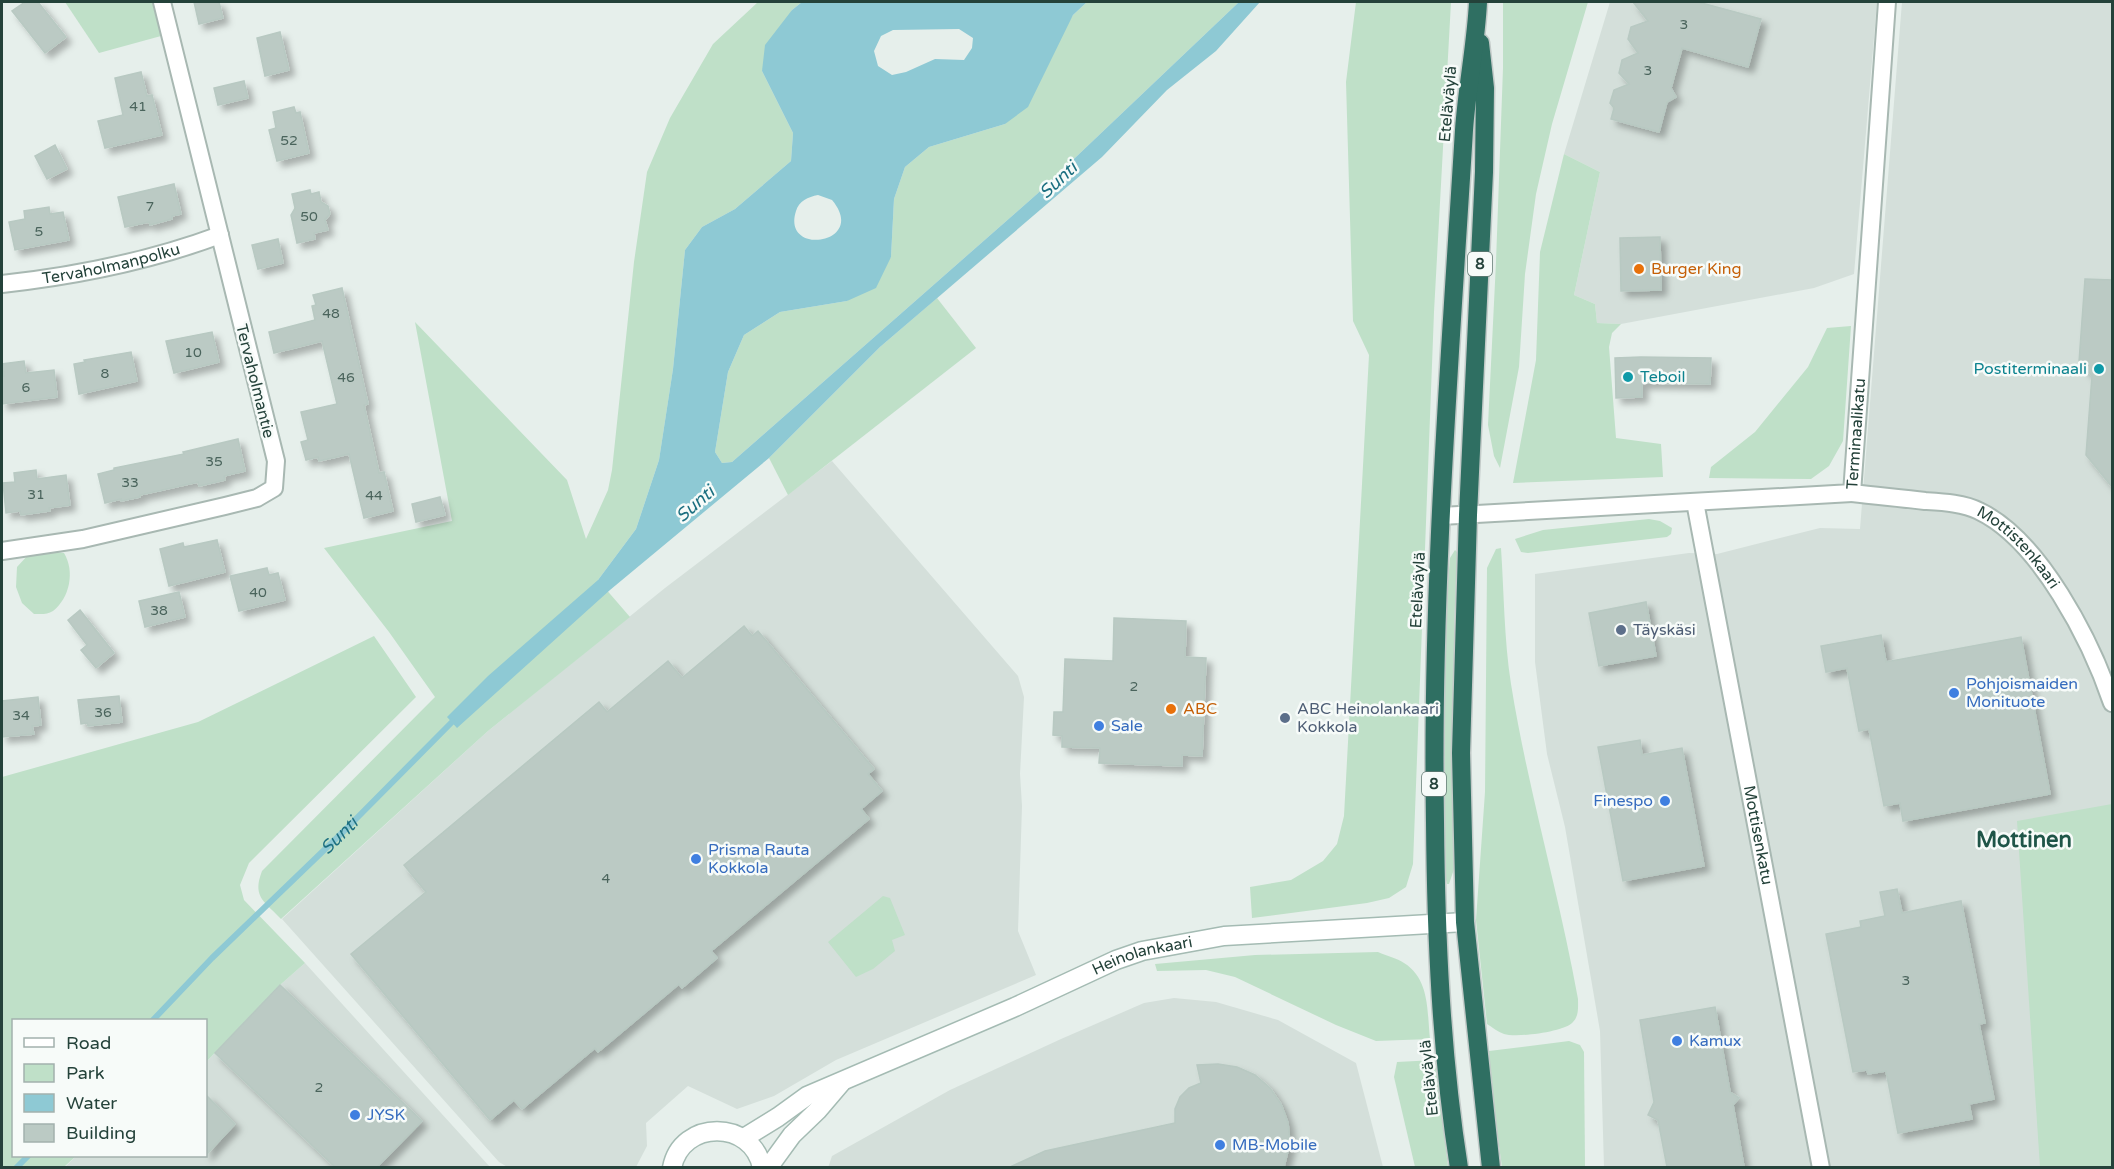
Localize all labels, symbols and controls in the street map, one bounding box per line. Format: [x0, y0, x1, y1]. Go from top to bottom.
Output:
house number: 3 [1680, 16, 1688, 33]
house number: 3 [1644, 62, 1652, 79]
street label: Eteläväylä [1435, 65, 1461, 143]
house number: 41 [129, 98, 147, 115]
house number: 52 [280, 132, 298, 149]
water label: Sunti [1034, 155, 1083, 203]
house number: 7 [146, 198, 154, 215]
house number: 50 [300, 208, 318, 225]
house number: 5 [35, 223, 43, 240]
street label: Tervaholmanpolku [41, 239, 182, 289]
road number: 8 [1468, 252, 1492, 276]
place label: Burger King [1651, 259, 1742, 279]
marker: Burger King [1632, 262, 1646, 276]
house number: 48 [322, 305, 340, 322]
street label: Tervaholmantie [231, 322, 279, 440]
house number: 10 [184, 344, 202, 361]
place label: Postiterminaali [1973, 359, 2087, 379]
marker: Postiterminaali [2092, 362, 2106, 376]
house number: 8 [101, 365, 110, 382]
place label: Teboil [1640, 367, 1686, 387]
house number: 46 [337, 369, 355, 386]
marker: Teboil [1621, 370, 1635, 384]
street label: Terminaalikatu [1842, 377, 1870, 490]
house number: 6 [22, 379, 31, 396]
house number: 35 [205, 453, 223, 470]
house number: 33 [121, 474, 139, 491]
water label: Sunti [671, 480, 721, 527]
house number: 31 [27, 486, 45, 503]
house number: 44 [365, 487, 383, 504]
street label: Mottistenkaari [1973, 502, 2064, 593]
street label: Eteläväylä [1406, 551, 1430, 629]
house number: 40 [249, 584, 267, 601]
house number: 38 [150, 602, 168, 619]
place label: Täyskäsi [1633, 620, 1696, 640]
marker: Täyskäsi [1614, 623, 1628, 637]
place label: Pohjoismaiden Monituote [1966, 674, 2078, 712]
house number: 2 [1130, 678, 1138, 695]
marker: Pohjoismaiden Monituote [1947, 686, 1961, 700]
place label: ABC [1183, 699, 1217, 719]
place label: ABC Heinolankaari Kokkola [1297, 699, 1439, 737]
marker: ABC [1164, 702, 1178, 716]
house number: 36 [94, 704, 112, 721]
house number: 34 [12, 707, 30, 724]
marker: ABC Heinolankaari Kokkola [1278, 711, 1292, 725]
place label: Sale [1111, 716, 1143, 736]
marker: Sale [1092, 719, 1106, 733]
road number: 8 [1422, 772, 1446, 796]
street label: Mottisenkatu [1739, 784, 1777, 887]
place label: Finespo [1593, 791, 1653, 811]
marker: Finespo [1658, 794, 1672, 808]
water label: Sunti [316, 811, 364, 859]
district label: Mottinen [1976, 827, 2072, 853]
place label: Prisma Rauta Kokkola [708, 840, 809, 878]
marker: Prisma Rauta Kokkola [689, 852, 703, 866]
house number: 4 [602, 870, 611, 887]
street label: Heinolankaari [1089, 932, 1194, 980]
house number: 3 [1902, 972, 1910, 989]
legend [12, 1019, 207, 1157]
place label: Kamux [1689, 1031, 1742, 1051]
text: Road [66, 1032, 111, 1054]
marker: Kamux [1670, 1034, 1684, 1048]
street label: Eteläväylä [1415, 1039, 1443, 1117]
text: Park [66, 1062, 105, 1084]
house number: 2 [315, 1079, 323, 1096]
text: Water [66, 1092, 117, 1114]
place label: JYSK [367, 1105, 405, 1125]
marker: JYSK [348, 1108, 362, 1122]
text: Building [66, 1122, 136, 1144]
place label: MB-Mobile [1232, 1135, 1317, 1155]
marker: MB-Mobile [1213, 1138, 1227, 1152]

